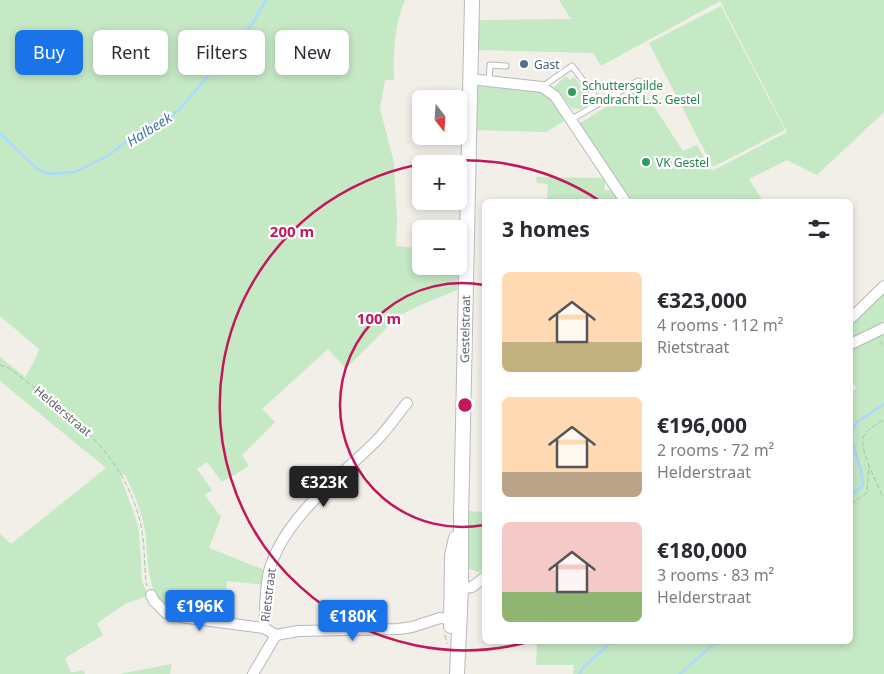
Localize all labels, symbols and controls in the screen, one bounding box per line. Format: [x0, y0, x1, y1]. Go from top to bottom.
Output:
chip: Buy [15, 30, 83, 75]
chip: Rent [93, 30, 168, 75]
chip: Filters [178, 30, 265, 75]
chip: New [275, 30, 349, 75]
place label: Gast [534, 56, 560, 73]
marker: Gast [518, 58, 530, 70]
place label: Schuttersgilde Eendracht L.S. Gestel [582, 77, 700, 108]
marker: Schuttersgilde Eendracht L.S. Gestel [566, 86, 578, 98]
north arrow [412, 90, 468, 145]
map controls [412, 90, 467, 275]
water label: Halbeek [123, 107, 176, 150]
place label: VK Gestel [656, 154, 709, 171]
button: + [412, 155, 467, 210]
marker: VK Gestel [640, 156, 652, 168]
text: 3 homes [502, 215, 590, 243]
icon: filters [805, 215, 833, 243]
button: − [412, 220, 467, 275]
text: 200 m [270, 221, 314, 241]
text: €323,000 [657, 286, 747, 314]
icon: home [542, 292, 602, 352]
street label: Gestelstraat [456, 294, 474, 363]
text: 100 m [357, 308, 401, 328]
text: 4 rooms · 112 m² [657, 314, 783, 336]
text: Rietstraat [657, 336, 729, 358]
street label: Helderstraat [31, 382, 96, 441]
centre of rings [456, 396, 474, 414]
text: €196,000 [657, 411, 747, 439]
icon: home [542, 417, 602, 477]
text: 2 rooms · 72 m² [657, 439, 774, 461]
text: Helderstraat [657, 461, 751, 483]
pin: €323K [289, 466, 359, 508]
text: €323K [300, 471, 348, 493]
text: €180,000 [657, 536, 747, 564]
icon: home [542, 542, 602, 602]
text: 3 rooms · 83 m² [657, 564, 774, 586]
street label: Rietstraat [256, 566, 280, 623]
text: Helderstraat [657, 586, 751, 608]
pin: €196K [165, 590, 235, 632]
text: €196K [176, 595, 224, 617]
pin: €180K [318, 600, 388, 642]
text: €180K [329, 605, 377, 627]

